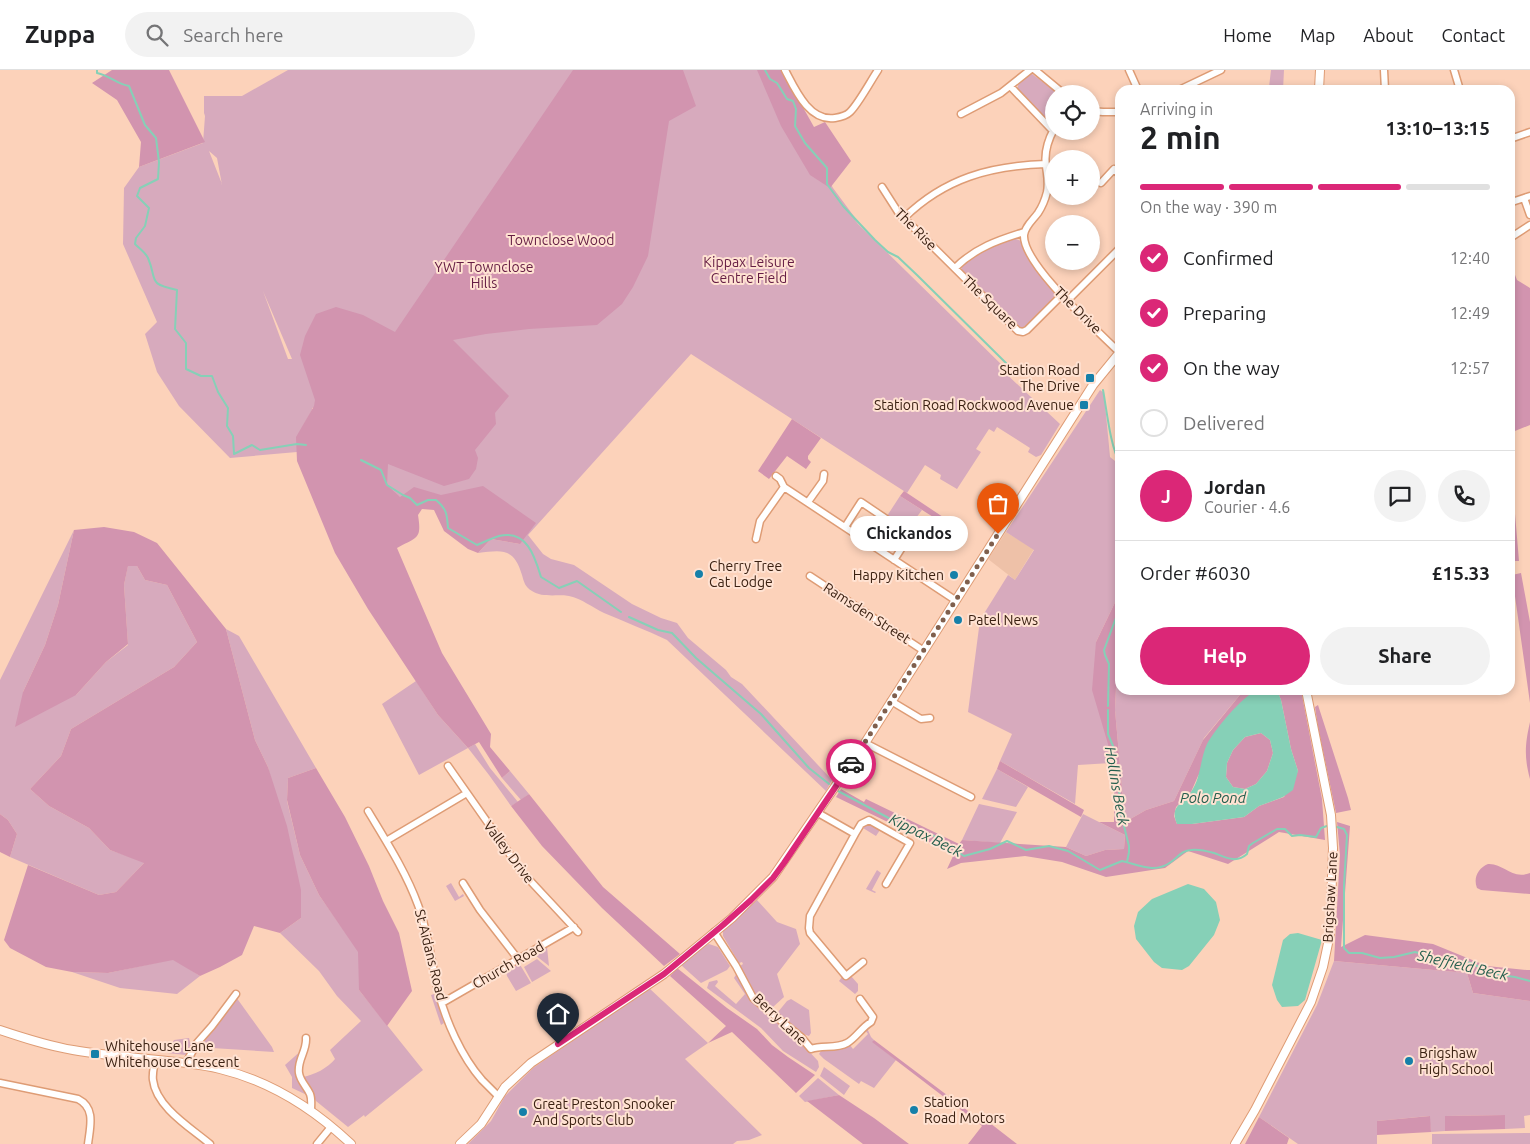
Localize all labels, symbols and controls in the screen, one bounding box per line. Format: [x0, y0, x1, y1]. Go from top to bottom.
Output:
search box [125, 12, 475, 57]
text: Zuppa [25, 21, 95, 48]
icon: search [143, 21, 171, 49]
text: Search here [183, 24, 284, 46]
text: Home [1223, 25, 1272, 45]
text: Map [1300, 25, 1335, 45]
text: About [1363, 25, 1413, 45]
text: Contact [1441, 25, 1505, 45]
map controls [1045, 85, 1100, 270]
button: locate [1045, 85, 1100, 140]
text: Arriving in [1140, 100, 1213, 118]
text: 13:10–13:15 [1385, 117, 1490, 139]
text: 2 min [1140, 119, 1221, 155]
button: + [1045, 150, 1100, 205]
text: On the way · 390 m [1140, 198, 1277, 216]
street label: The Rise [892, 205, 940, 253]
button: − [1045, 215, 1100, 270]
park label: Townclose Wood [508, 232, 614, 248]
icon: check [1140, 244, 1168, 272]
text: Confirmed [1183, 247, 1274, 269]
text: 12:40 [1450, 249, 1490, 267]
park label: Kippax Leisure Centre Field [703, 254, 795, 286]
park label: YWT Townclose Hills [435, 259, 533, 291]
street label: The Square [959, 272, 1021, 332]
street label: The Drive [1051, 283, 1105, 337]
icon: check [1140, 299, 1168, 327]
text: Preparing [1183, 302, 1267, 324]
text: 12:49 [1450, 304, 1490, 322]
icon: check [1140, 354, 1168, 382]
text: On the way [1183, 357, 1280, 379]
text: 12:57 [1450, 359, 1490, 377]
place label: Station Road The Drive [999, 362, 1080, 394]
marker: Station Road The Drive [1084, 372, 1096, 384]
place label: Station Road Rockwood Avenue [874, 397, 1074, 413]
marker: Station Road Rockwood Avenue [1078, 399, 1090, 411]
text: Delivered [1183, 412, 1265, 434]
button: chat [1374, 470, 1426, 522]
button: phone [1438, 470, 1490, 522]
text: Jordan [1204, 476, 1266, 498]
pin [977, 483, 1019, 534]
text: J [1161, 485, 1171, 507]
icon: bag [984, 490, 1012, 518]
text: Courier · 4.6 [1204, 498, 1290, 516]
callout: Chickandos [850, 516, 968, 552]
text: Chickandos [866, 524, 952, 542]
place label: Cherry Tree Cat Lodge [709, 558, 782, 590]
text: Order #6030 [1140, 562, 1250, 584]
text: £15.33 [1432, 562, 1490, 584]
place label: Happy Kitchen [853, 567, 944, 583]
marker: Cherry Tree Cat Lodge [693, 568, 705, 580]
marker: Happy Kitchen [948, 569, 960, 581]
street label: Ramsden Street [821, 579, 914, 647]
place label: Patel News [968, 612, 1038, 628]
marker: Patel News [952, 614, 964, 626]
button: Help [1140, 627, 1310, 685]
button: Share [1320, 627, 1490, 685]
courier [826, 739, 876, 789]
water label: Hollins Beck [1102, 745, 1132, 827]
icon: car [837, 750, 865, 778]
water label: Polo Pond [1180, 789, 1247, 806]
water label: Kippax Beck [887, 810, 966, 860]
street label: Valley Drive [480, 818, 538, 886]
street label: Brigshaw Lane [1320, 851, 1340, 943]
street label: St Aidans Road [412, 908, 450, 1002]
street label: Church Road [469, 938, 547, 992]
water label: Sheffield Beck [1415, 946, 1510, 984]
street label: Berry Lane [750, 990, 810, 1048]
pin [537, 993, 579, 1044]
icon: home [544, 1000, 572, 1028]
place label: Whitehouse Lane Whitehouse Crescent [105, 1038, 240, 1070]
place label: Brigshaw High School [1419, 1045, 1494, 1077]
marker: Whitehouse Lane Whitehouse Crescent [89, 1048, 101, 1060]
marker: Brigshaw High School [1403, 1055, 1415, 1067]
place label: Station Road Motors [924, 1094, 1005, 1126]
place label: Great Preston Snooker And Sports Club [533, 1096, 676, 1128]
marker: Station Road Motors [908, 1104, 920, 1116]
marker: Great Preston Snooker And Sports Club [517, 1106, 529, 1118]

